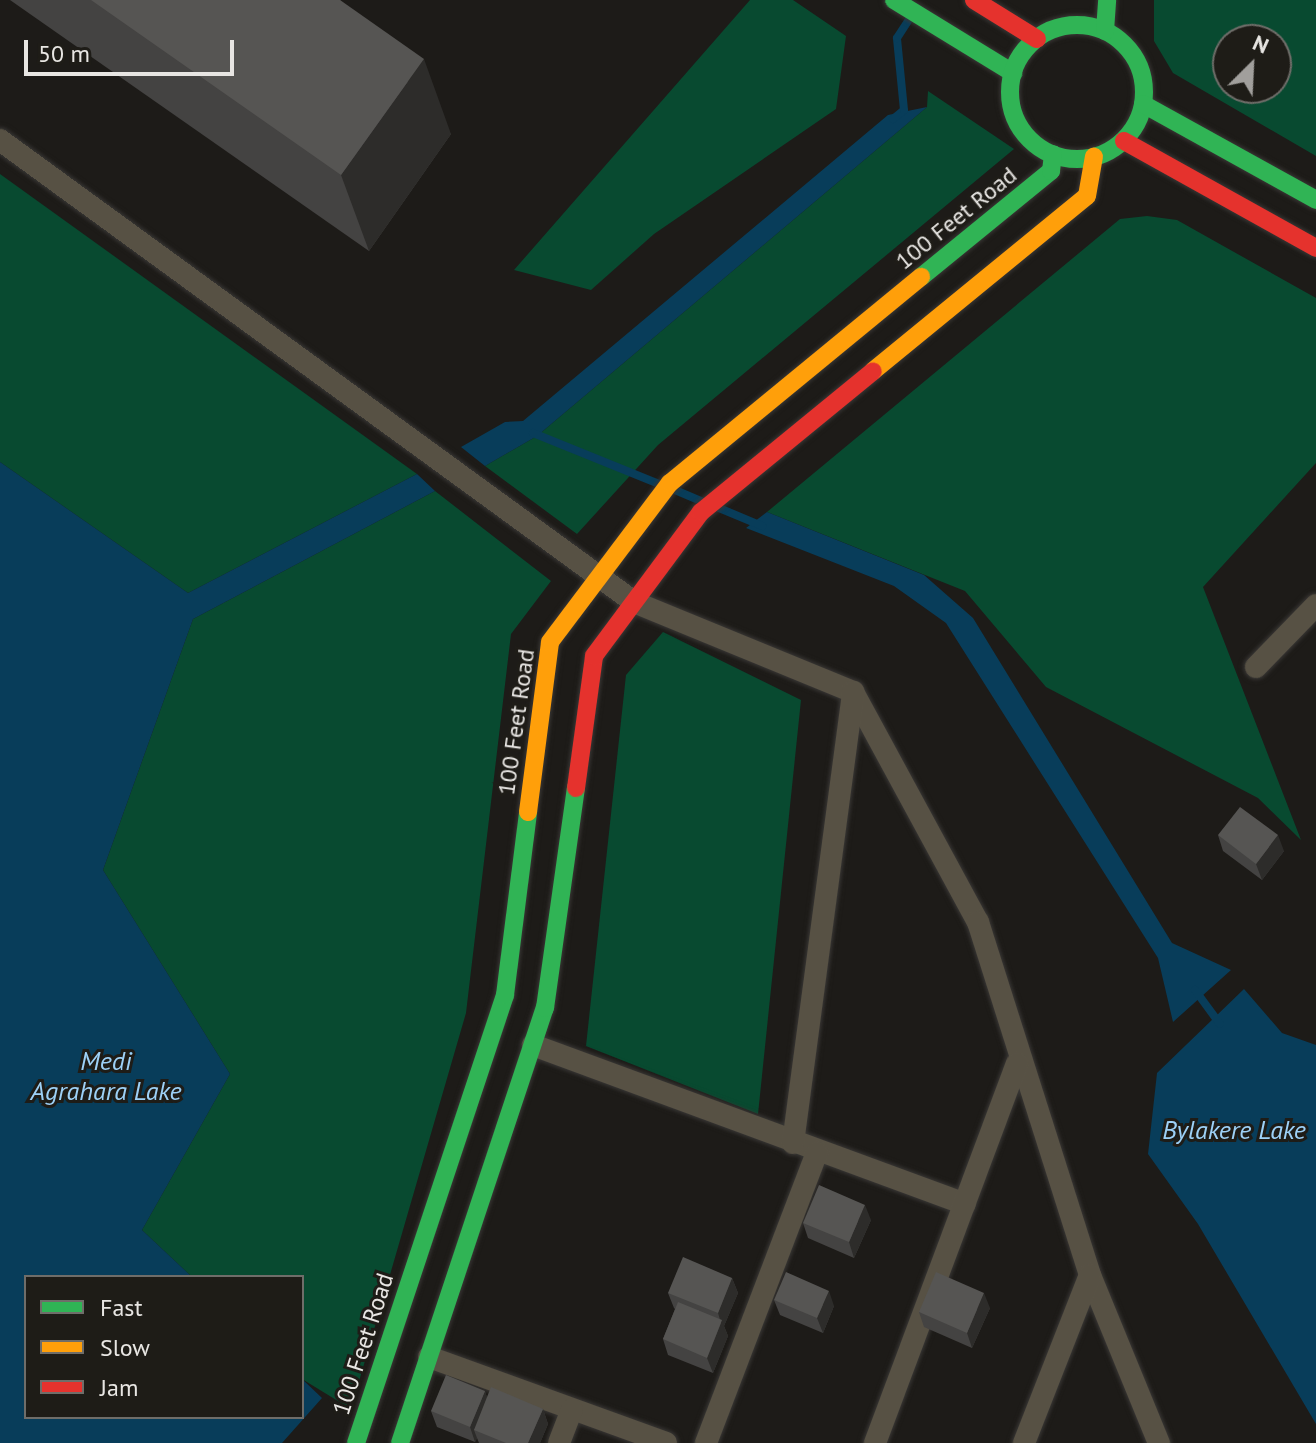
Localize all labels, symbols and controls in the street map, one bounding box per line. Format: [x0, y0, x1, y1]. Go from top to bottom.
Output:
scale bar [28, 24, 238, 74]
north arrow [1212, 24, 1292, 104]
text: N [1249, 28, 1273, 60]
text: 50 m [38, 38, 90, 69]
street label: 100 Feet Road [890, 160, 1022, 276]
street label: 100 Feet Road [491, 647, 541, 797]
water label: Medi Agrahara Lake [31, 1045, 181, 1106]
water label: Bylakere Lake [1162, 1114, 1306, 1146]
street label: 100 Feet Road [327, 1269, 399, 1419]
legend [24, 1275, 304, 1419]
text: Fast [100, 1292, 143, 1323]
text: Slow [100, 1332, 150, 1363]
text: Jam [100, 1372, 138, 1403]

